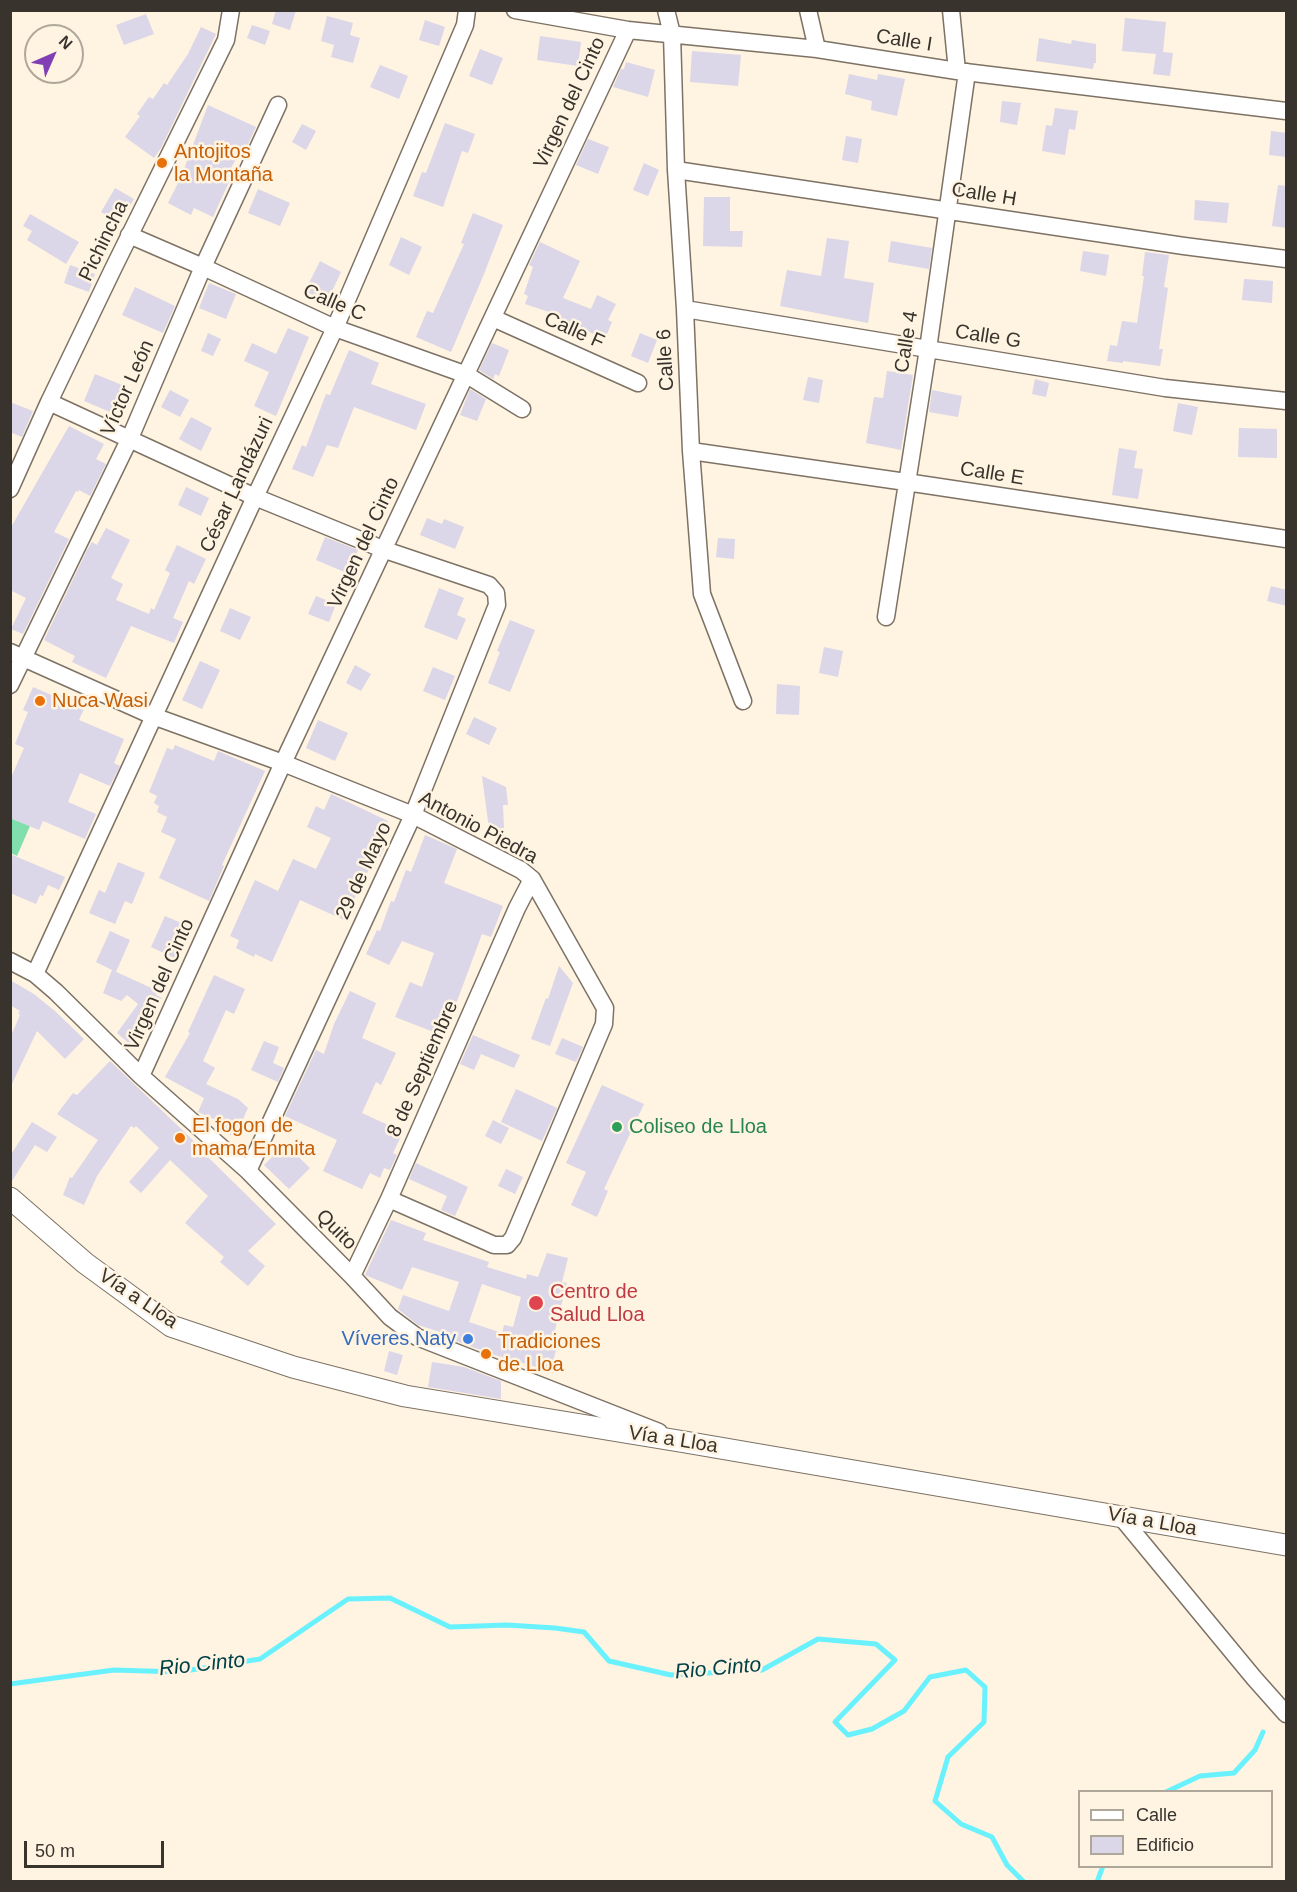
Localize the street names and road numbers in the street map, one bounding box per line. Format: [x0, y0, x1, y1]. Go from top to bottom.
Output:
street label: Calle I [874, 25, 934, 57]
street label: Virgen del Cinto [529, 34, 611, 172]
street label: Calle H [950, 178, 1018, 212]
street label: Pichincha [74, 197, 134, 285]
street label: Calle C [299, 279, 369, 327]
street label: Calle F [540, 307, 608, 355]
street label: Calle 4 [890, 309, 924, 375]
street label: Calle G [953, 320, 1023, 354]
street label: Calle 6 [652, 328, 680, 392]
street label: Víctor León [96, 336, 160, 440]
street label: César Landázuri [195, 413, 279, 557]
street label: Calle E [958, 457, 1026, 491]
street label: Virgen del Cinto [323, 474, 405, 612]
street label: Antonio Piedra [414, 787, 542, 869]
street label: 29 de Mayo [331, 819, 397, 923]
street label: Virgen del Cinto [120, 915, 200, 1055]
street label: 8 de Septiembre [382, 997, 464, 1141]
street label: Quito [311, 1205, 361, 1255]
street label: Vía a Lloa [94, 1264, 182, 1334]
street label: Vía a Lloa [627, 1421, 719, 1459]
street label: Vía a Lloa [1106, 1502, 1198, 1542]

